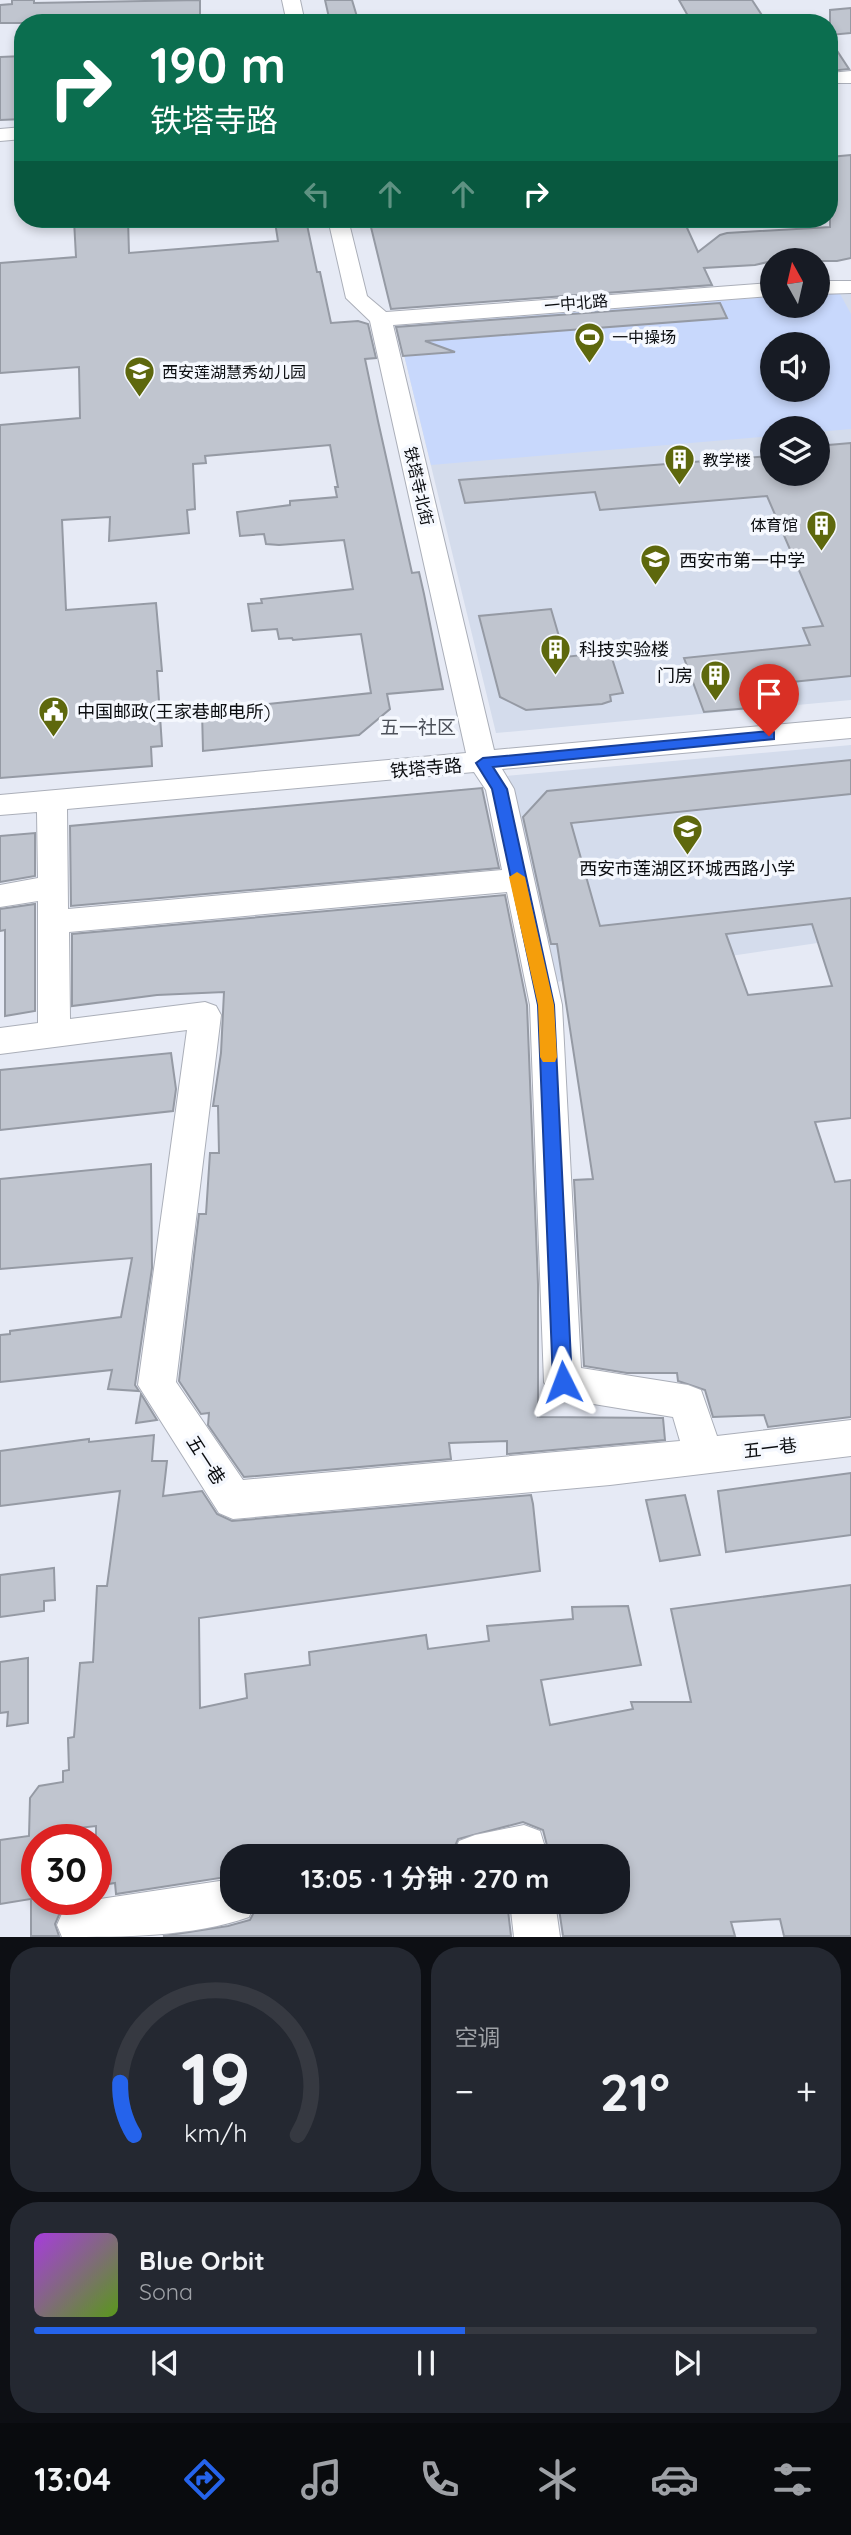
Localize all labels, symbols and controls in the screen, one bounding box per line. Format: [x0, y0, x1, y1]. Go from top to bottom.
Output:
text: 190 m [150, 34, 286, 95]
icon: right [35, 42, 126, 133]
text: 铁塔寺路 [150, 100, 278, 140]
icon: left [298, 175, 336, 213]
icon: ahead [371, 175, 409, 213]
icon: ahead [444, 175, 482, 213]
icon: right [517, 175, 555, 213]
north arrow [760, 248, 830, 318]
map controls [760, 248, 830, 486]
street label: 一中北路 [543, 290, 609, 316]
sports icon: 一中操场 [572, 320, 606, 364]
place label: 一中操场 [612, 327, 676, 347]
button: sound [760, 332, 830, 402]
school or university icon: 西安莲湖慧秀幼儿园 [122, 355, 156, 399]
place label: 西安莲湖慧秀幼儿园 [162, 362, 306, 382]
button: layers [760, 416, 830, 486]
building icon: 教学楼 [663, 443, 697, 487]
street label: 铁塔寺北街 [400, 445, 438, 527]
place label: 教学楼 [703, 450, 751, 470]
building icon: 体育馆 [804, 508, 838, 552]
place label: 体育馆 [750, 515, 798, 535]
school or university icon: 西安市第一中学 [639, 543, 673, 587]
place label: 西安市第一中学 [679, 549, 805, 572]
building icon: 科技实验楼 [539, 632, 573, 676]
place label: 科技实验楼 [579, 638, 669, 661]
building icon: 门房 [699, 658, 733, 702]
place label: 门房 [657, 664, 693, 687]
pin [739, 664, 799, 736]
icon: arrive [750, 675, 788, 713]
public building icon: 中国邮政(王家巷邮电所) [37, 694, 71, 738]
place label: 中国邮政(王家巷邮电所) [77, 700, 270, 723]
district label: 五一社区 [380, 715, 456, 739]
street label: 铁塔寺路 [389, 753, 463, 783]
school or university icon: 西安市莲湖区环城西路小学 [670, 813, 704, 857]
place label: 西安市莲湖区环城西路小学 [579, 857, 795, 880]
position arrow [526, 1345, 600, 1419]
street label: 五一巷 [182, 1431, 230, 1489]
street label: 五一巷 [742, 1433, 798, 1463]
speed limit sign: 30 [21, 1824, 112, 1915]
text: 13:05 · 1 分钟 · 270 m [301, 1862, 549, 1895]
text: 空调 [455, 2023, 501, 2052]
text: 19 [180, 2033, 250, 2124]
text: 21° [600, 2059, 670, 2124]
text: − [455, 2067, 474, 2115]
text: + [796, 2067, 817, 2115]
text: km/h [184, 2117, 247, 2148]
text: Blue Orbit [139, 2244, 265, 2277]
text: Sona [139, 2277, 193, 2306]
icon: previous [146, 2344, 184, 2382]
icon: pause [407, 2344, 445, 2382]
icon: next [668, 2344, 706, 2382]
icon: directions [180, 2455, 229, 2504]
icon: music [297, 2455, 346, 2504]
icon: phone [415, 2455, 464, 2504]
icon: climate [533, 2455, 582, 2504]
icon: car [650, 2455, 699, 2504]
icon: filters [768, 2455, 817, 2504]
text: 13:04 [34, 2459, 111, 2499]

